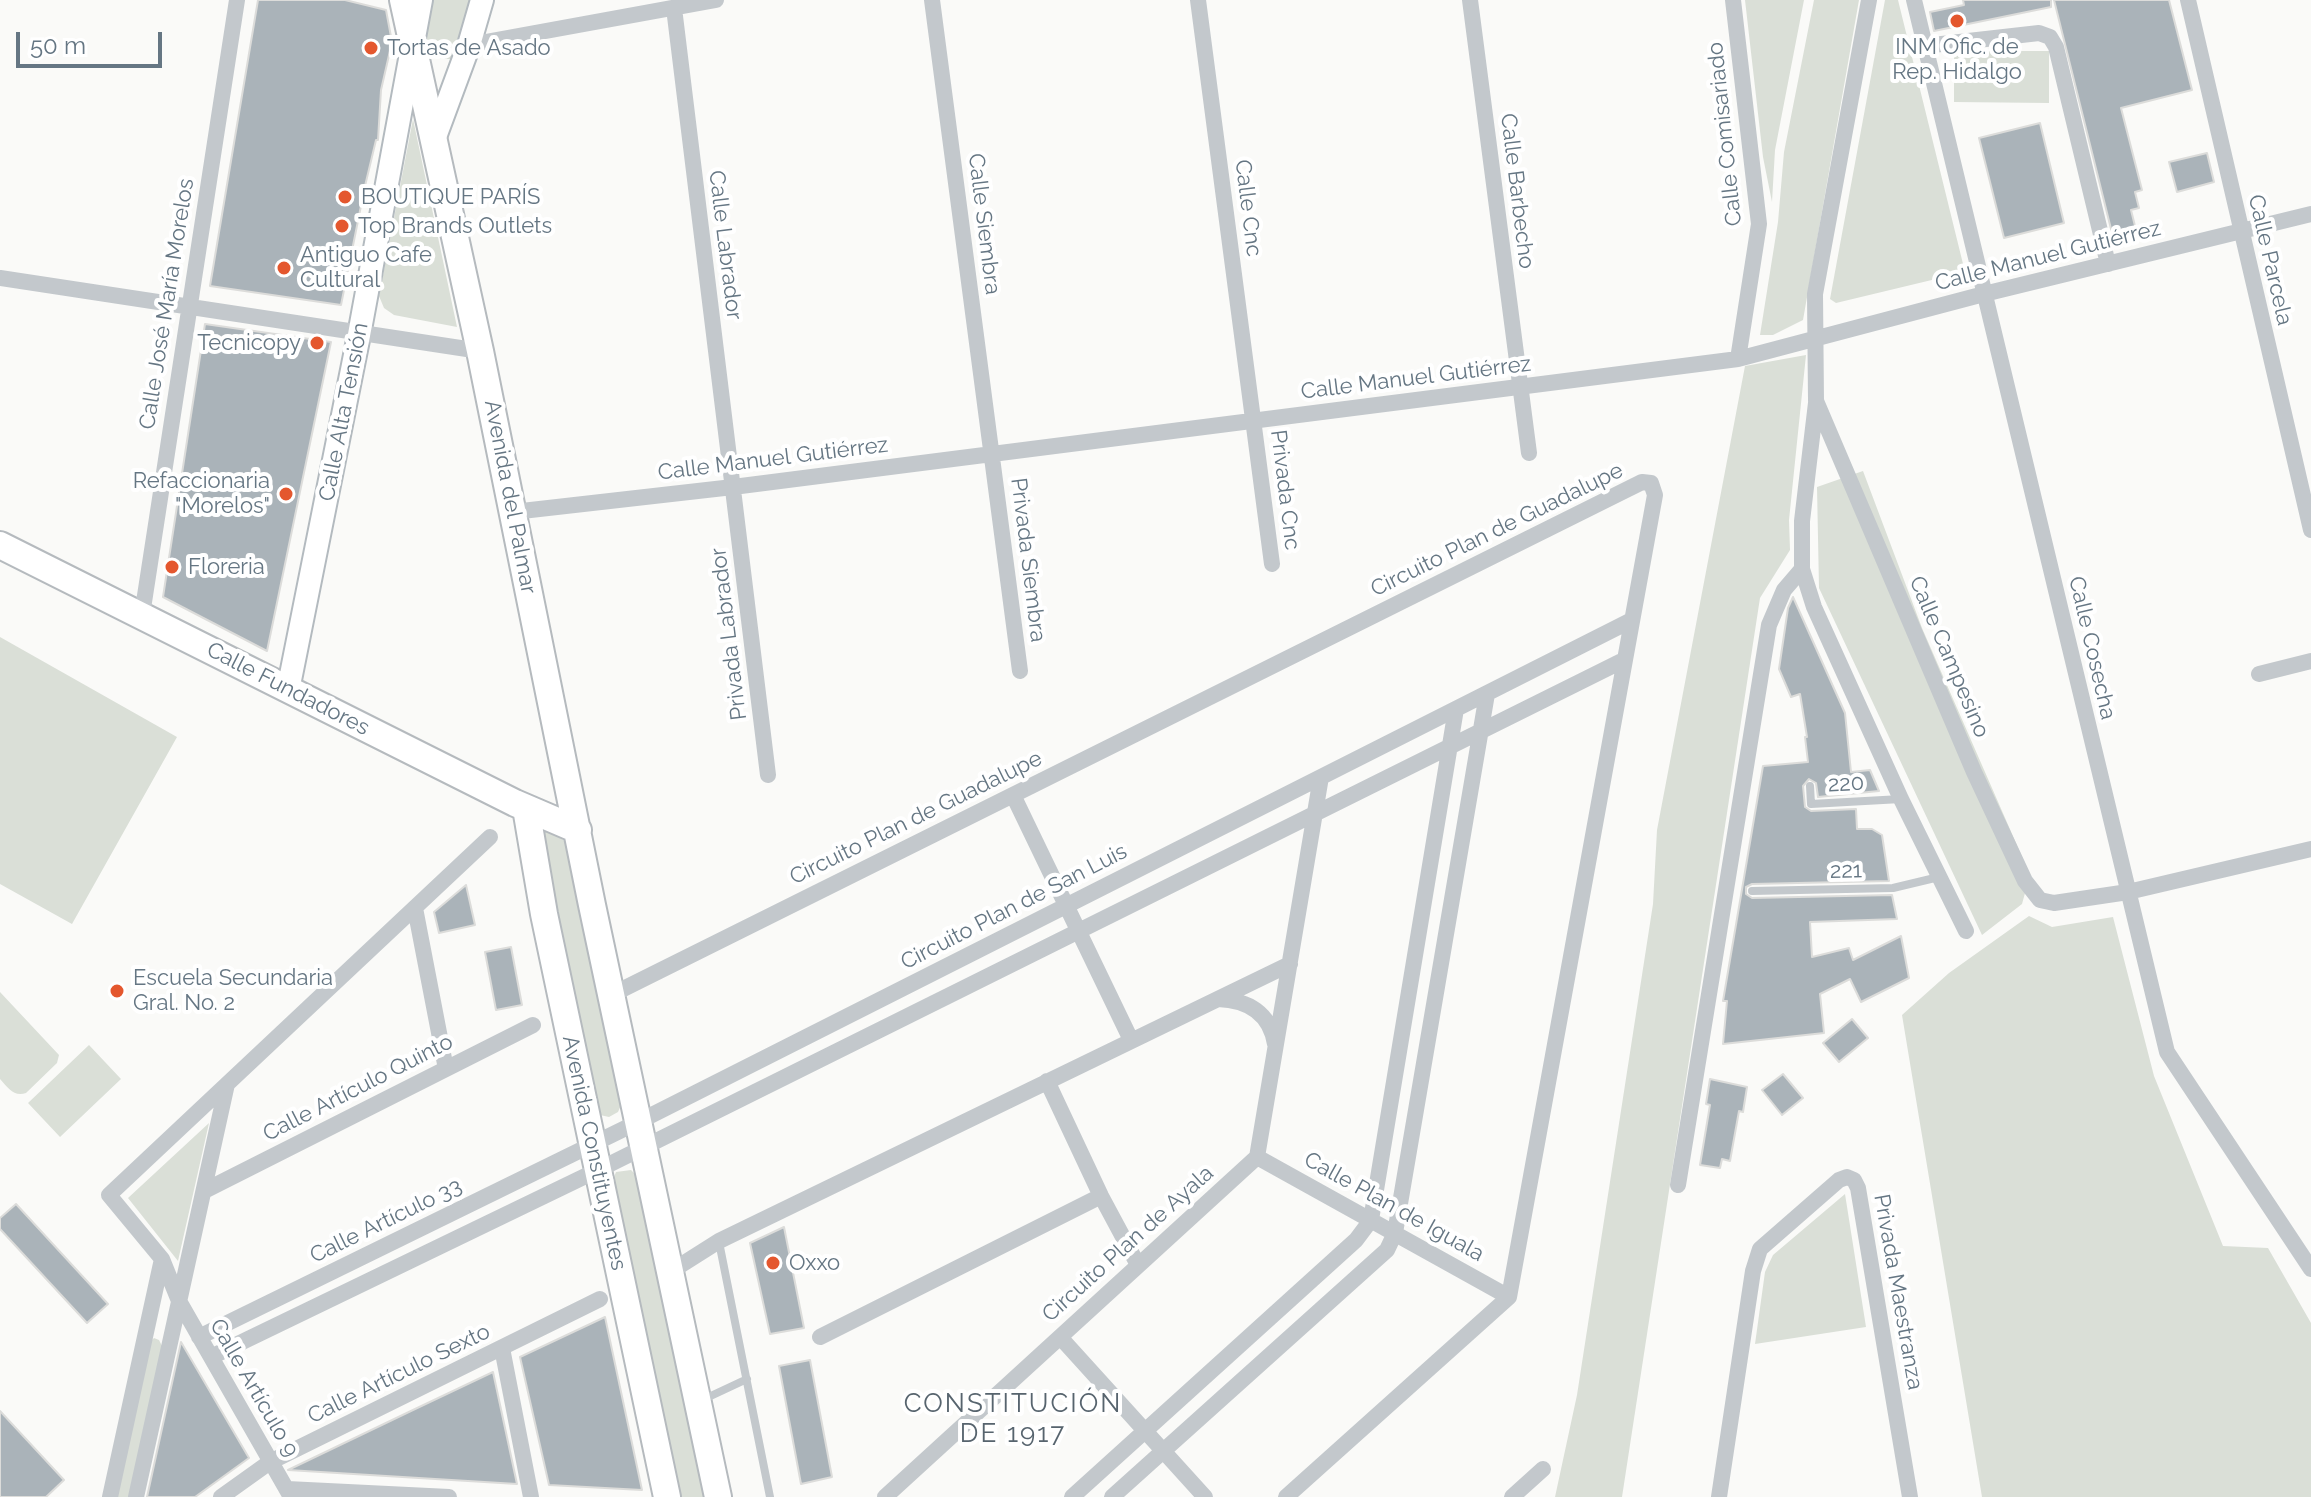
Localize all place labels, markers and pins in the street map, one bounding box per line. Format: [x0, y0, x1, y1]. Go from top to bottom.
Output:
marker: INM Ofic. de Rep. Hidalgo [1948, 12, 1966, 30]
place label: INM Ofic. de Rep. Hidalgo [1892, 34, 2022, 86]
place label: Tortas de Asado [387, 35, 551, 61]
marker: Tortas de Asado [362, 39, 380, 57]
place label: BOUTIQUE PARÍS [361, 184, 540, 210]
marker: BOUTIQUE PARÍS [336, 188, 354, 206]
place label: Top Brands Outlets [358, 213, 552, 239]
marker: Top Brands Outlets [333, 217, 351, 235]
place label: Antiguo Cafe Cultural [300, 242, 432, 294]
marker: Antiguo Cafe Cultural [275, 259, 293, 277]
place label: Tecnicopy [197, 330, 301, 356]
marker: Tecnicopy [308, 334, 326, 352]
place label: Refaccionaria "Morelos" [133, 468, 270, 520]
marker: Refaccionaria "Morelos" [277, 485, 295, 503]
place label: Floreria [188, 554, 265, 580]
marker: Floreria [163, 558, 181, 576]
place label: Escuela Secundaria Gral. No. 2 [133, 965, 333, 1016]
marker: Escuela Secundaria Gral. No. 2 [108, 982, 126, 1000]
place label: Oxxo [789, 1250, 840, 1276]
marker: Oxxo [764, 1254, 782, 1272]

